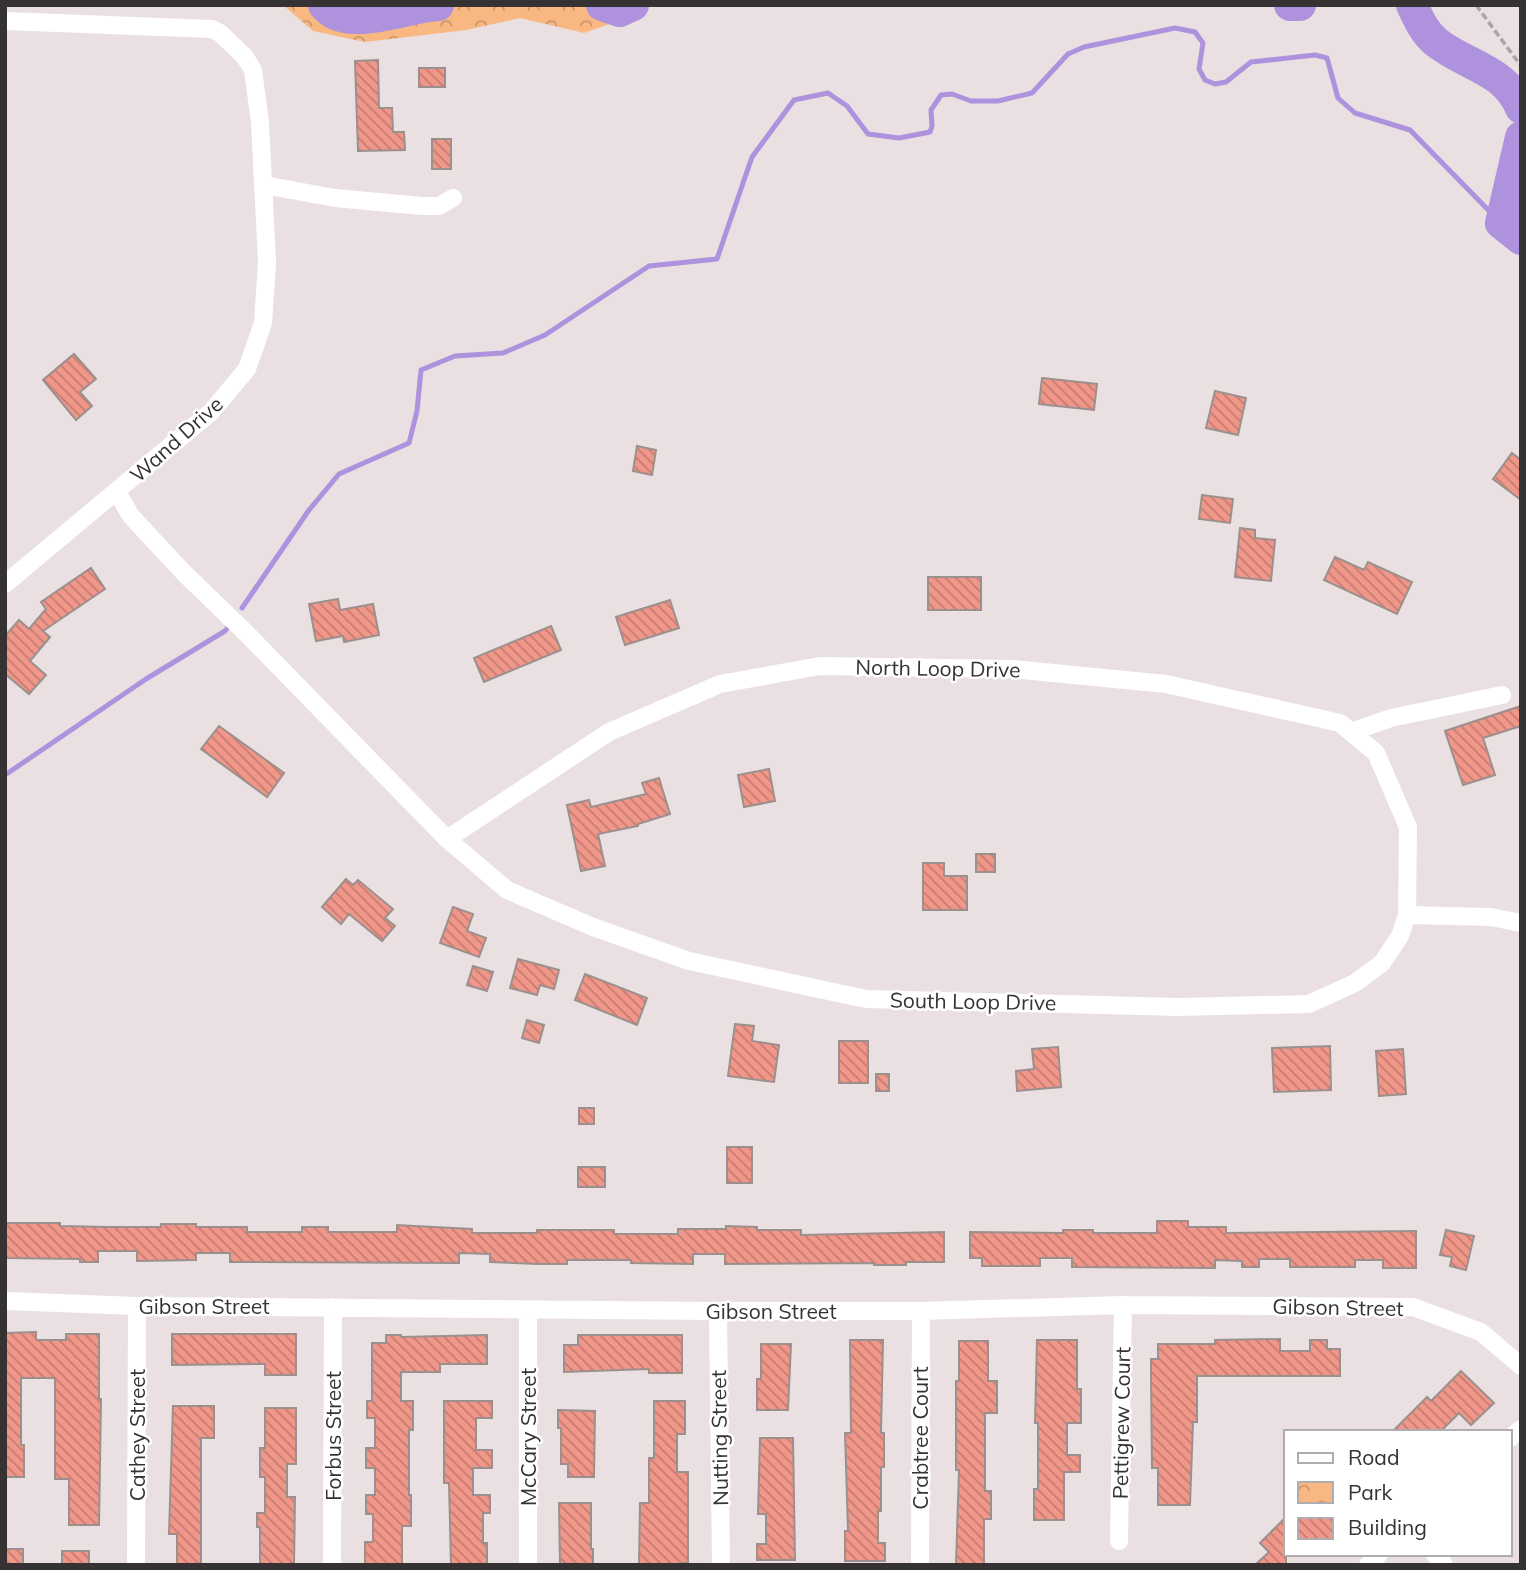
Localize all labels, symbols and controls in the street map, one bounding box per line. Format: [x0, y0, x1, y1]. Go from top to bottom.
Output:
street label: Wand Drive [124, 391, 228, 487]
street label: North Loop Drive [855, 654, 1021, 682]
street label: South Loop Drive [890, 987, 1056, 1015]
street label: Gibson Street [138, 1293, 270, 1319]
street label: Gibson Street [1272, 1293, 1404, 1321]
street label: Gibson Street [705, 1298, 837, 1324]
street label: Pettigrew Court [1107, 1347, 1135, 1499]
street label: Crabtree Court [907, 1366, 933, 1510]
street label: McCary Street [515, 1368, 541, 1506]
street label: Cathey Street [124, 1369, 150, 1501]
street label: Nutting Street [705, 1370, 733, 1506]
street label: Forbus Street [320, 1371, 346, 1501]
legend [1284, 1430, 1512, 1556]
text: Road [1348, 1444, 1399, 1470]
text: Park [1348, 1479, 1392, 1505]
text: Building [1348, 1514, 1427, 1540]

